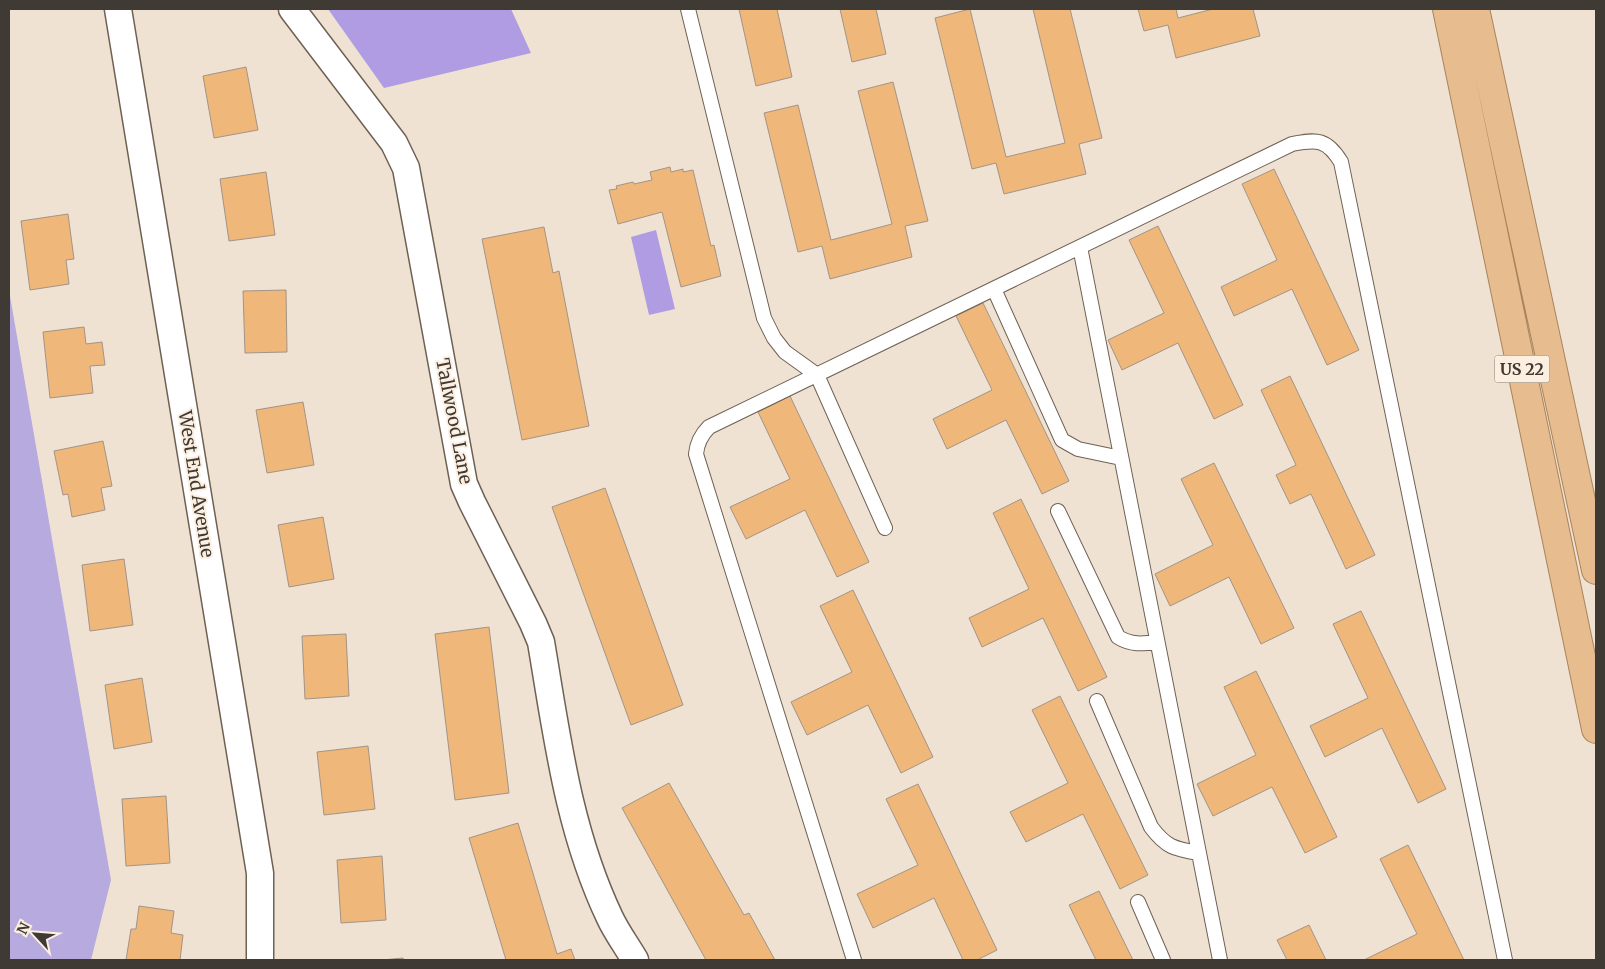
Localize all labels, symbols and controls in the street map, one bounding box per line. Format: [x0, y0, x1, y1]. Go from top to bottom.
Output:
street label: Tallwood Lane [431, 356, 478, 486]
road number: US 22 [1494, 356, 1550, 382]
street label: West End Avenue [173, 408, 219, 559]
north arrow [10, 909, 60, 959]
text: N [13, 919, 34, 937]

